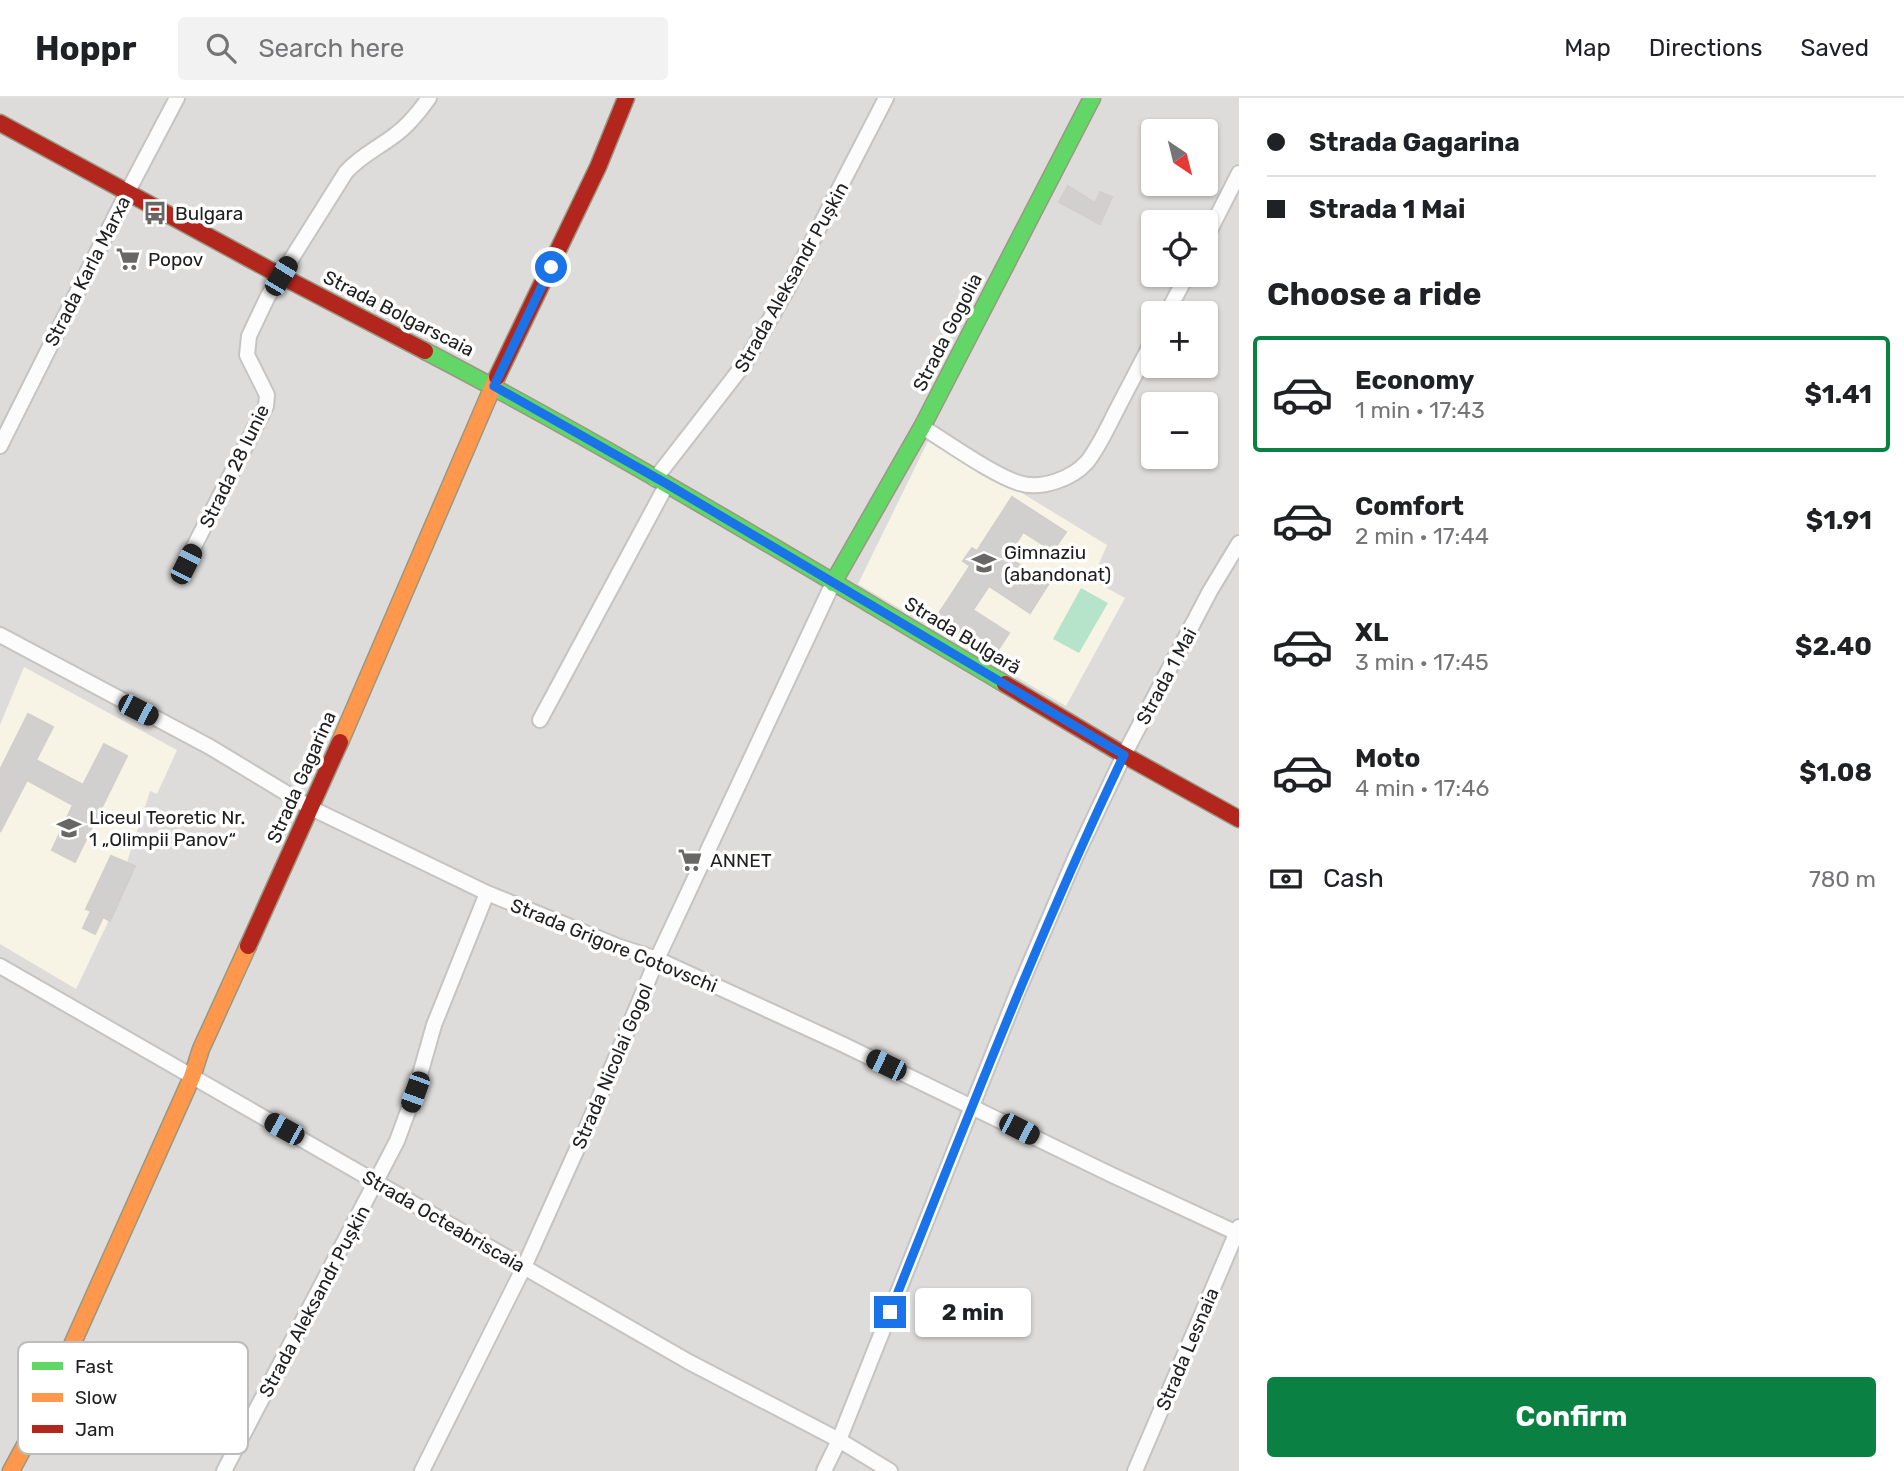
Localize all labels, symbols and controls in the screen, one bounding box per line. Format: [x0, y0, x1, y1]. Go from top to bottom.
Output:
search box [178, 17, 668, 80]
text: Hoppr [35, 29, 136, 68]
icon: search [202, 29, 240, 67]
text: Search here [258, 33, 404, 64]
text: Map [1564, 34, 1611, 62]
text: Directions [1649, 34, 1762, 62]
text: Saved [1800, 34, 1869, 62]
north arrow [1141, 119, 1218, 196]
map controls [1141, 119, 1218, 469]
text: Strada Gagarina [1309, 127, 1520, 158]
street label: Strada Aleksandr Pușkin [729, 178, 853, 376]
street label: Strada Karla Marxa [40, 192, 135, 350]
text: Strada 1 Mai [1309, 194, 1465, 225]
bus stop icon: Bulgara [141, 199, 169, 227]
place label: Bulgara [175, 202, 243, 225]
button: locate [1141, 210, 1218, 287]
supermarket icon: Popov [114, 245, 142, 273]
place label: Popov [148, 248, 203, 271]
route start [535, 251, 567, 283]
car [262, 253, 301, 299]
street label: Strada Bolgarscaia [319, 265, 478, 361]
street label: Strada Gogolia [908, 270, 987, 395]
text: Choose a ride [1267, 275, 1481, 313]
button: + [1141, 301, 1218, 378]
icon: car [1271, 363, 1334, 426]
text: Economy [1355, 365, 1474, 396]
text: $1.41 [1804, 379, 1872, 410]
button: − [1141, 392, 1218, 469]
text: 1 min · 17:43 [1355, 396, 1485, 424]
street label: Strada 28 Iunie [195, 401, 274, 532]
icon: car [1271, 489, 1334, 552]
text: Comfort [1355, 491, 1464, 522]
text: $1.91 [1806, 505, 1872, 536]
text: 2 min · 17:44 [1355, 522, 1489, 550]
car [168, 541, 205, 587]
place label: Gimnaziu (abandonat) [1004, 541, 1111, 586]
school or university icon: Gimnaziu (abandonat) [970, 549, 998, 577]
street label: Strada Bulgară [901, 592, 1025, 679]
icon: car [1271, 615, 1334, 678]
text: XL [1355, 617, 1388, 648]
street label: Strada 1 Mai [1131, 624, 1202, 729]
text: $2.40 [1795, 631, 1872, 662]
text: 3 min · 17:45 [1355, 648, 1489, 676]
car [115, 691, 162, 729]
street label: Strada Gagarina [262, 708, 341, 847]
icon: car [1271, 741, 1334, 804]
text: Moto [1355, 743, 1420, 774]
text: $1.08 [1799, 757, 1872, 788]
text: 4 min · 17:46 [1355, 774, 1489, 802]
place label: Liceul Teoretic Nr. 1 „Olimpii Panov“ [89, 806, 245, 851]
school or university icon: Liceul Teoretic Nr. 1 „Olimpii Panov“ [55, 814, 83, 842]
supermarket icon: ANNET [676, 846, 704, 874]
place label: ANNET [710, 849, 772, 872]
icon: cash [1267, 860, 1305, 898]
text: Cash [1323, 863, 1384, 894]
text: 780 m [1809, 865, 1876, 893]
street label: Strada Grigore Cotovschi [507, 893, 720, 997]
street label: Strada Nicolai Gogol [567, 980, 658, 1152]
car [863, 1046, 910, 1084]
car [398, 1069, 433, 1115]
car [261, 1110, 308, 1148]
car [996, 1110, 1043, 1148]
street label: Strada Octeabriscaia [358, 1165, 529, 1277]
street label: Strada Aleksandr Pușkin [254, 1201, 375, 1401]
street label: Strada Lesnaia [1151, 1284, 1224, 1414]
callout: 2 min [914, 1288, 1030, 1336]
route end [874, 1296, 906, 1328]
text: 2 min [942, 1298, 1004, 1326]
legend [18, 1342, 248, 1454]
text: Fast [75, 1355, 114, 1378]
button: Confirm [1267, 1377, 1876, 1457]
text: Slow [75, 1386, 117, 1409]
text: Jam [75, 1418, 114, 1441]

